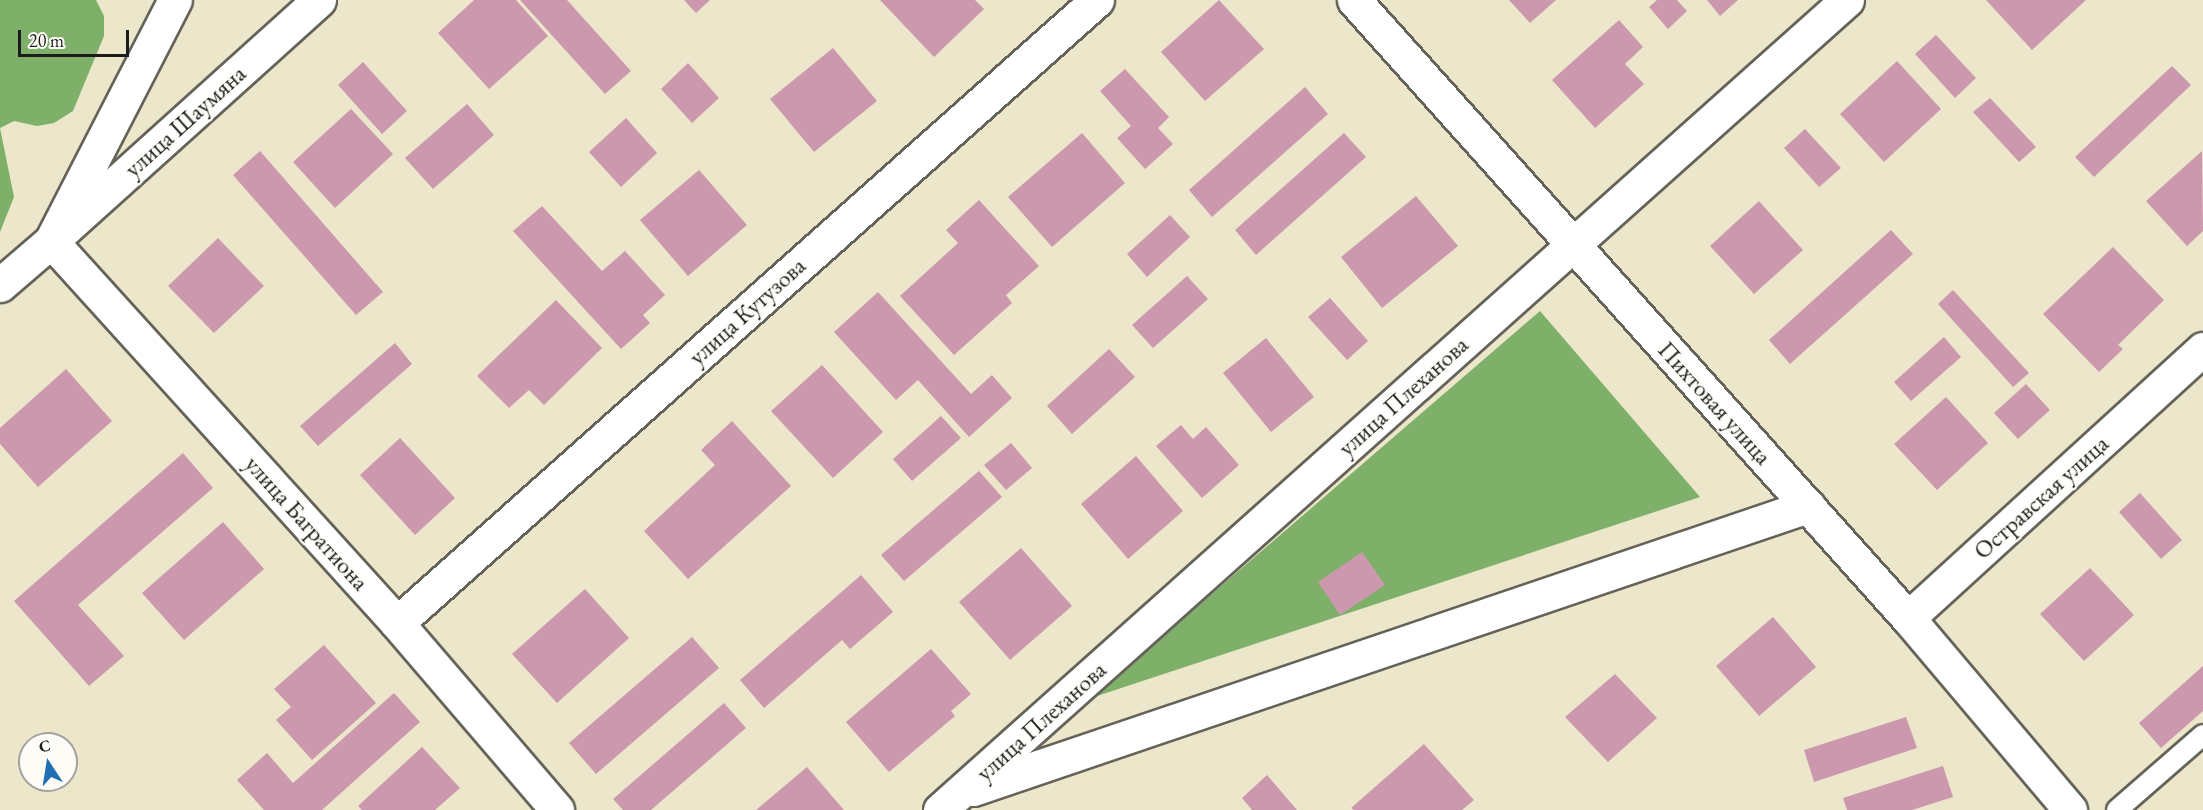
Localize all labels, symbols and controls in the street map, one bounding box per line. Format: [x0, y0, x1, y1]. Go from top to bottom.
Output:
scale bar [21, 18, 132, 56]
text: 20 m [29, 29, 64, 52]
street label: улица Шаумяна [118, 59, 252, 183]
street label: улица Кутузова [683, 251, 811, 371]
street label: улица Плеханова [1332, 330, 1474, 462]
street label: Пихтовая улица [1652, 335, 1778, 471]
street label: Остравская улица [1968, 429, 2114, 565]
street label: улица Багратиона [239, 450, 375, 596]
street label: улица Плеханова [970, 655, 1112, 787]
north arrow [18, 732, 78, 792]
text: С [37, 734, 52, 757]

